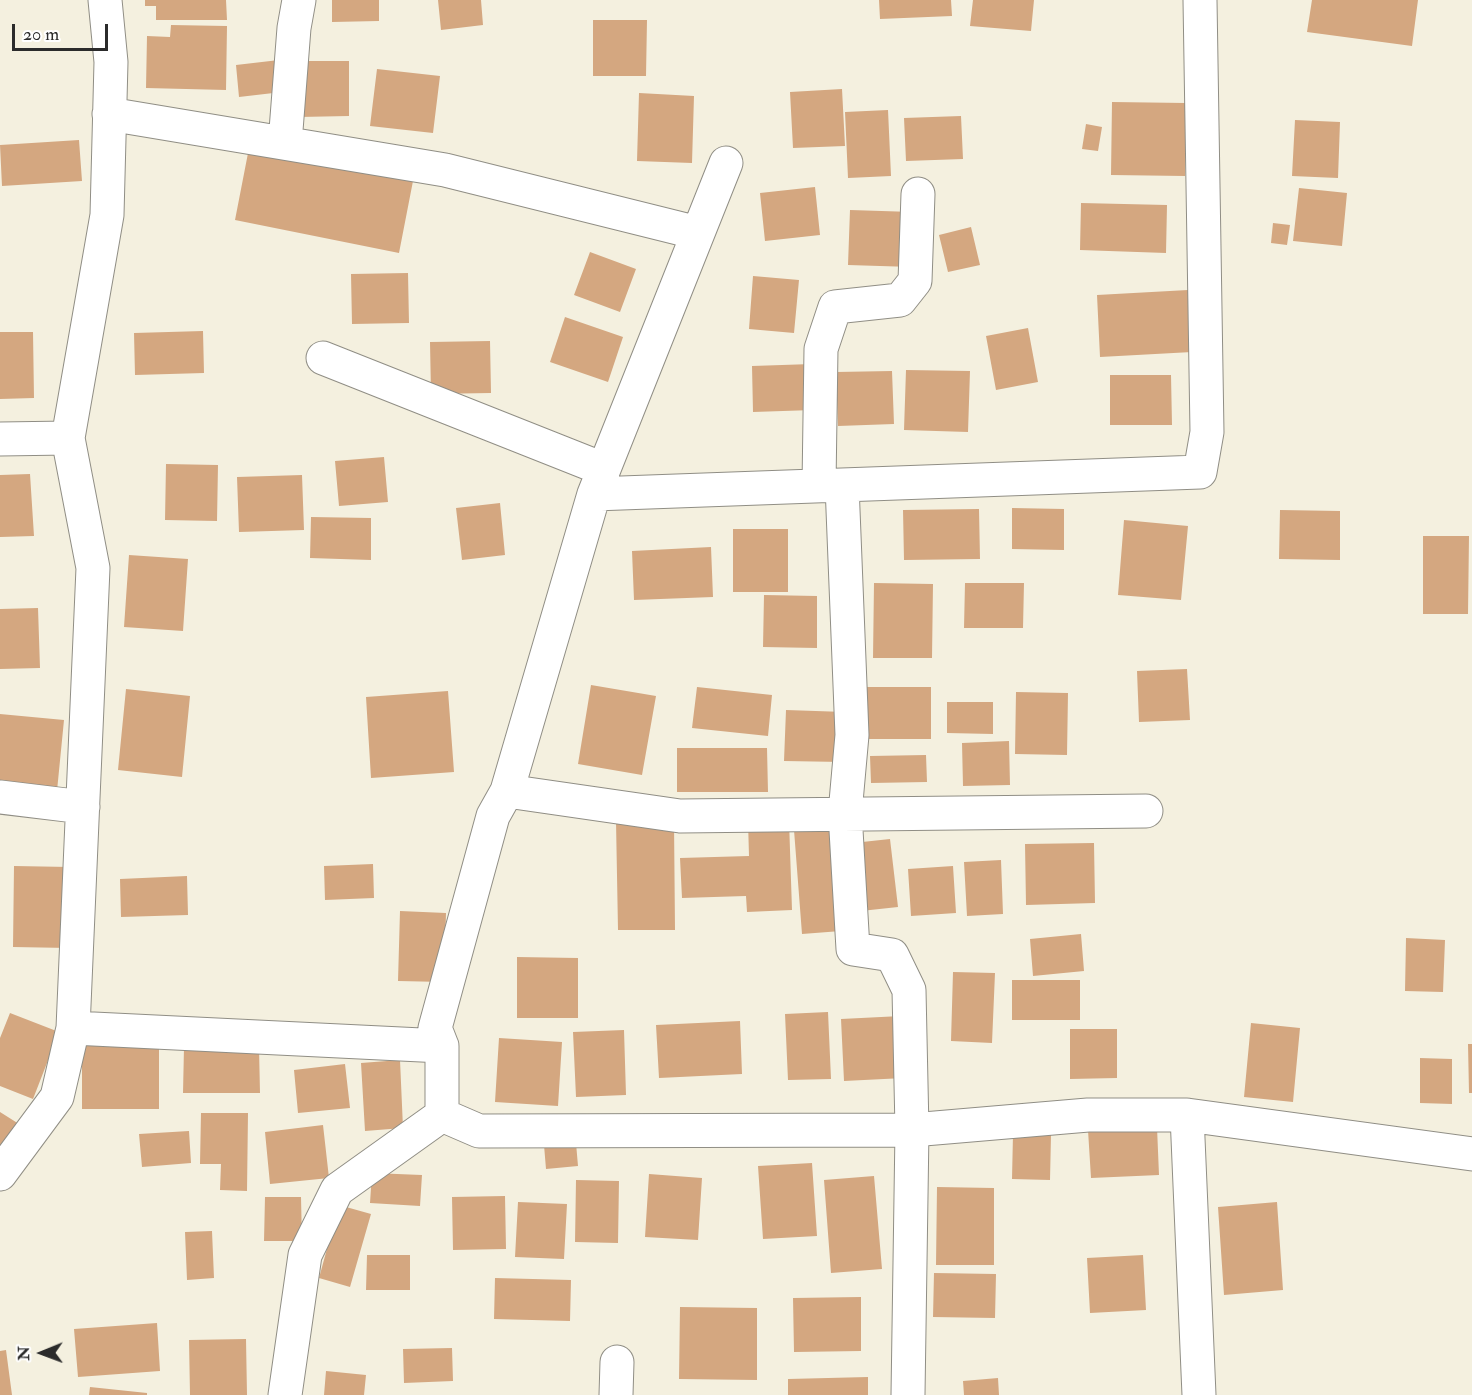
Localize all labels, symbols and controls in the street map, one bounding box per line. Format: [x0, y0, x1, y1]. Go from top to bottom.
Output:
scale bar [15, 12, 111, 50]
text: 20 m [23, 23, 59, 46]
north arrow [12, 1323, 72, 1383]
text: N [14, 1346, 34, 1361]

